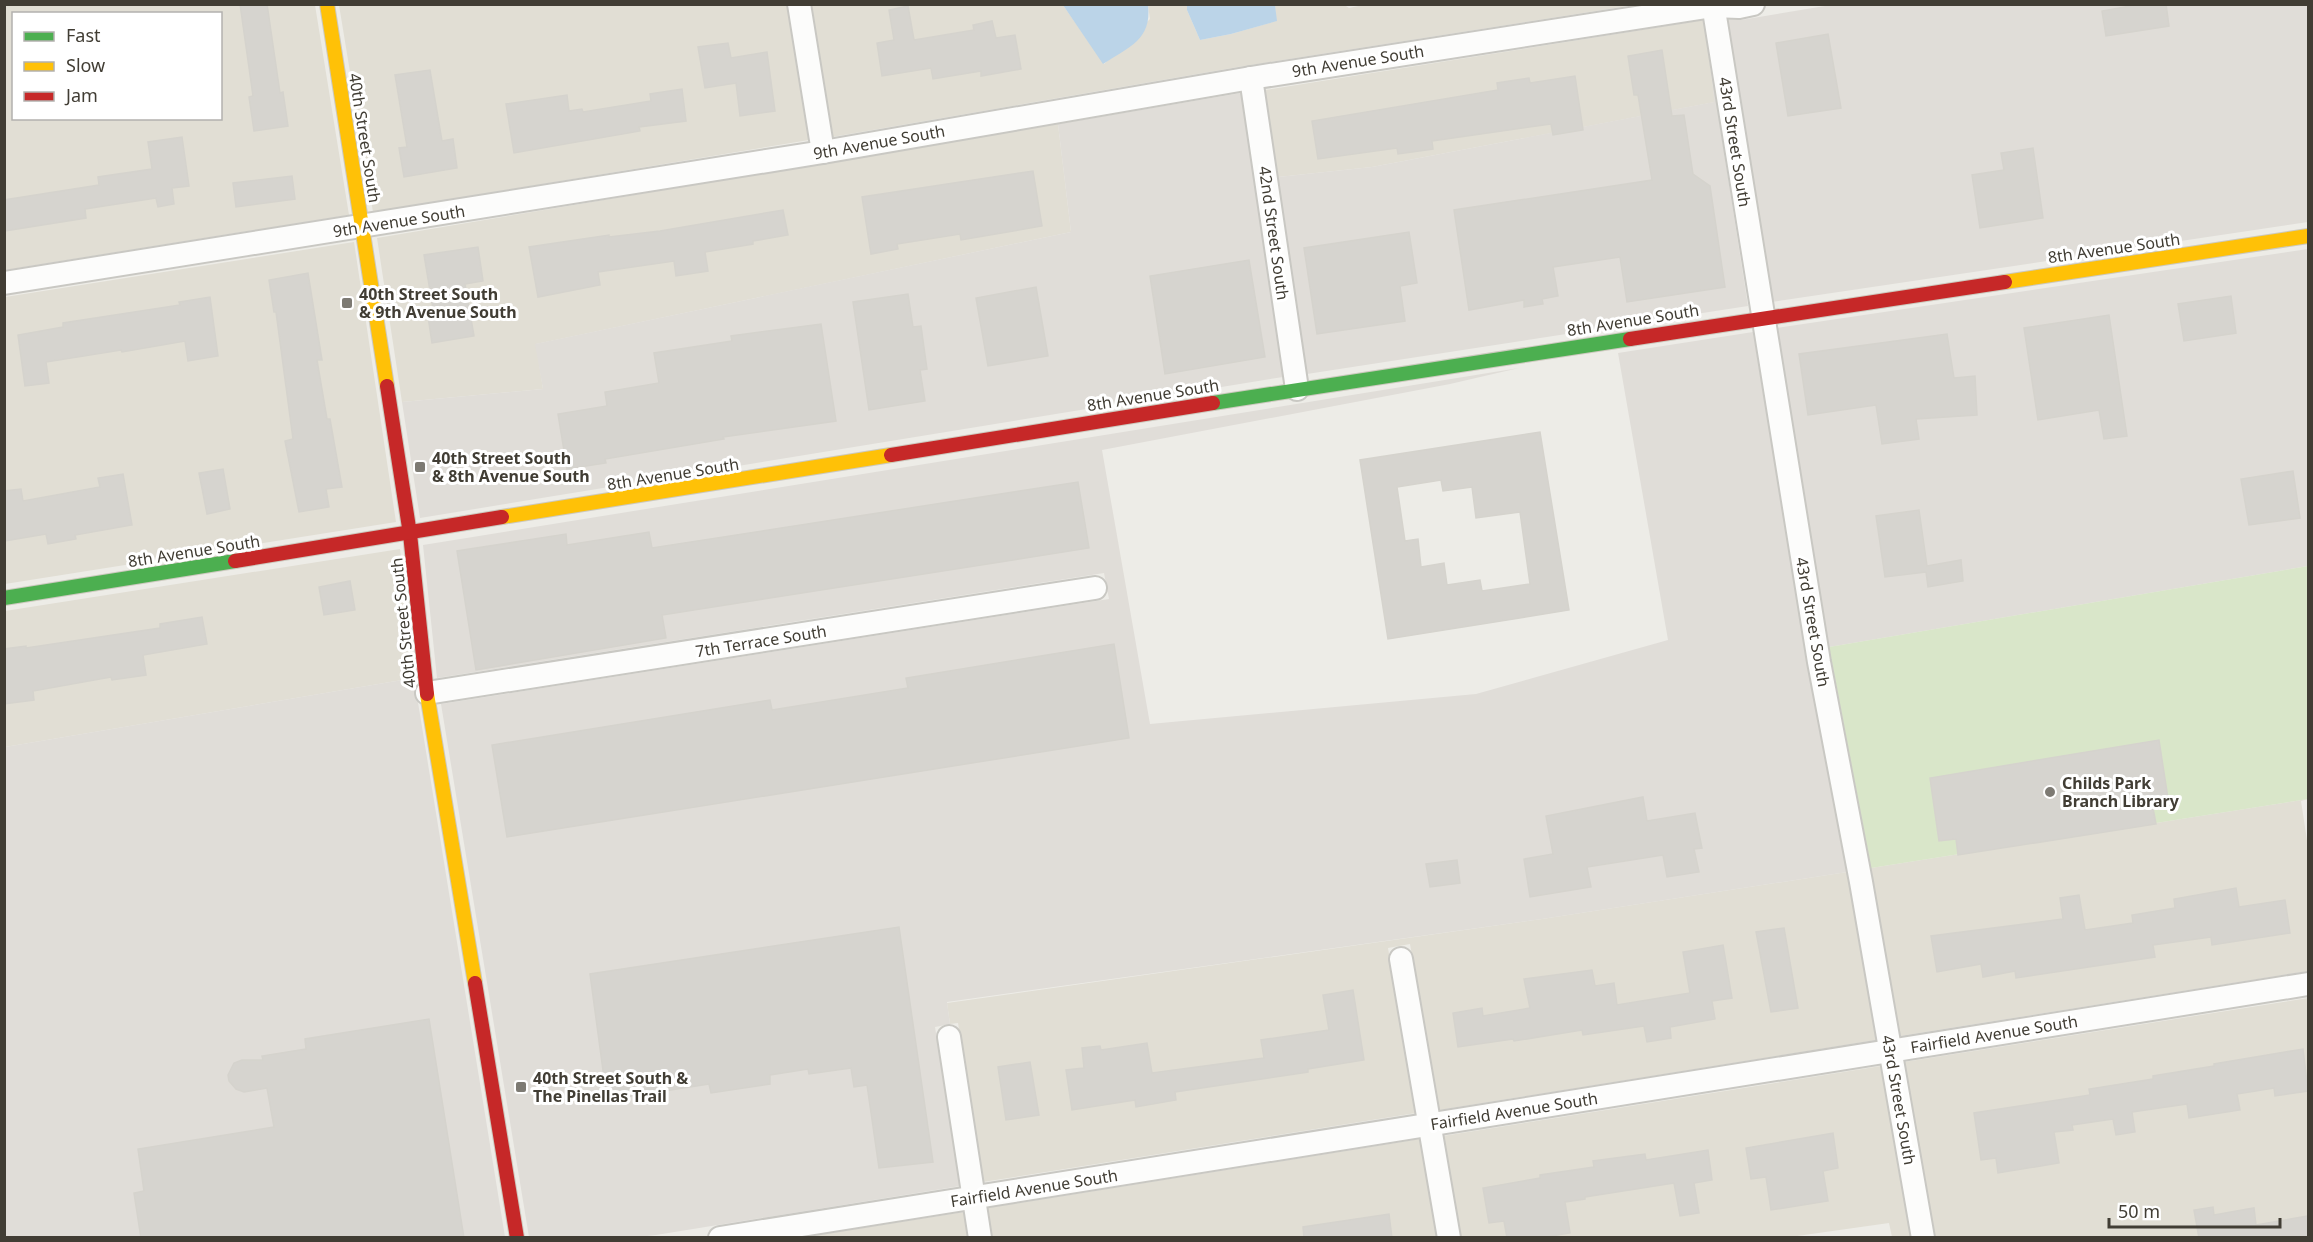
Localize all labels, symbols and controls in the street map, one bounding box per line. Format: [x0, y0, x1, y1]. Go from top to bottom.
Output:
legend [12, 12, 222, 120]
text: Fast [66, 23, 101, 47]
street label: 9th Avenue South [1290, 40, 1426, 82]
text: Slow [66, 53, 105, 77]
street label: 40th Street South [344, 72, 386, 204]
street label: 43rd Street South [1714, 75, 1756, 209]
text: Jam [64, 83, 98, 107]
street label: 9th Avenue South [811, 120, 947, 164]
street label: 42nd Street South [1254, 165, 1294, 301]
street label: 9th Avenue South [331, 200, 467, 242]
street label: 8th Avenue South [2046, 228, 2182, 268]
place label: 40th Street South & 9th Avenue South [359, 283, 517, 323]
marker: 40th Street South & 9th Avenue South [340, 296, 354, 310]
street label: 8th Avenue South [1565, 299, 1701, 341]
street label: 8th Avenue South [1085, 374, 1221, 416]
place label: 40th Street South & 8th Avenue South [432, 447, 590, 487]
street label: 8th Avenue South [605, 453, 741, 495]
marker: 40th Street South & 8th Avenue South [413, 460, 427, 474]
street label: 8th Avenue South [126, 530, 262, 572]
street label: 43rd Street South [1791, 555, 1835, 689]
street label: 40th Street South [385, 557, 421, 689]
street label: 7th Terrace South [694, 620, 828, 662]
place label: Childs Park Branch Library [2062, 772, 2180, 812]
marker: Childs Park Branch Library [2043, 785, 2057, 799]
street label: Fairfield Avenue South [1909, 1010, 2079, 1058]
street label: 43rd Street South [1877, 1033, 1921, 1167]
place label: 40th Street South & The Pinellas Trail [533, 1067, 688, 1107]
marker: 40th Street South & The Pinellas Trail [514, 1080, 528, 1094]
street label: Fairfield Avenue South [1429, 1087, 1599, 1135]
street label: Fairfield Avenue South [949, 1164, 1119, 1212]
scale bar [2109, 1191, 2280, 1229]
text: 50 m [2118, 1199, 2160, 1223]

